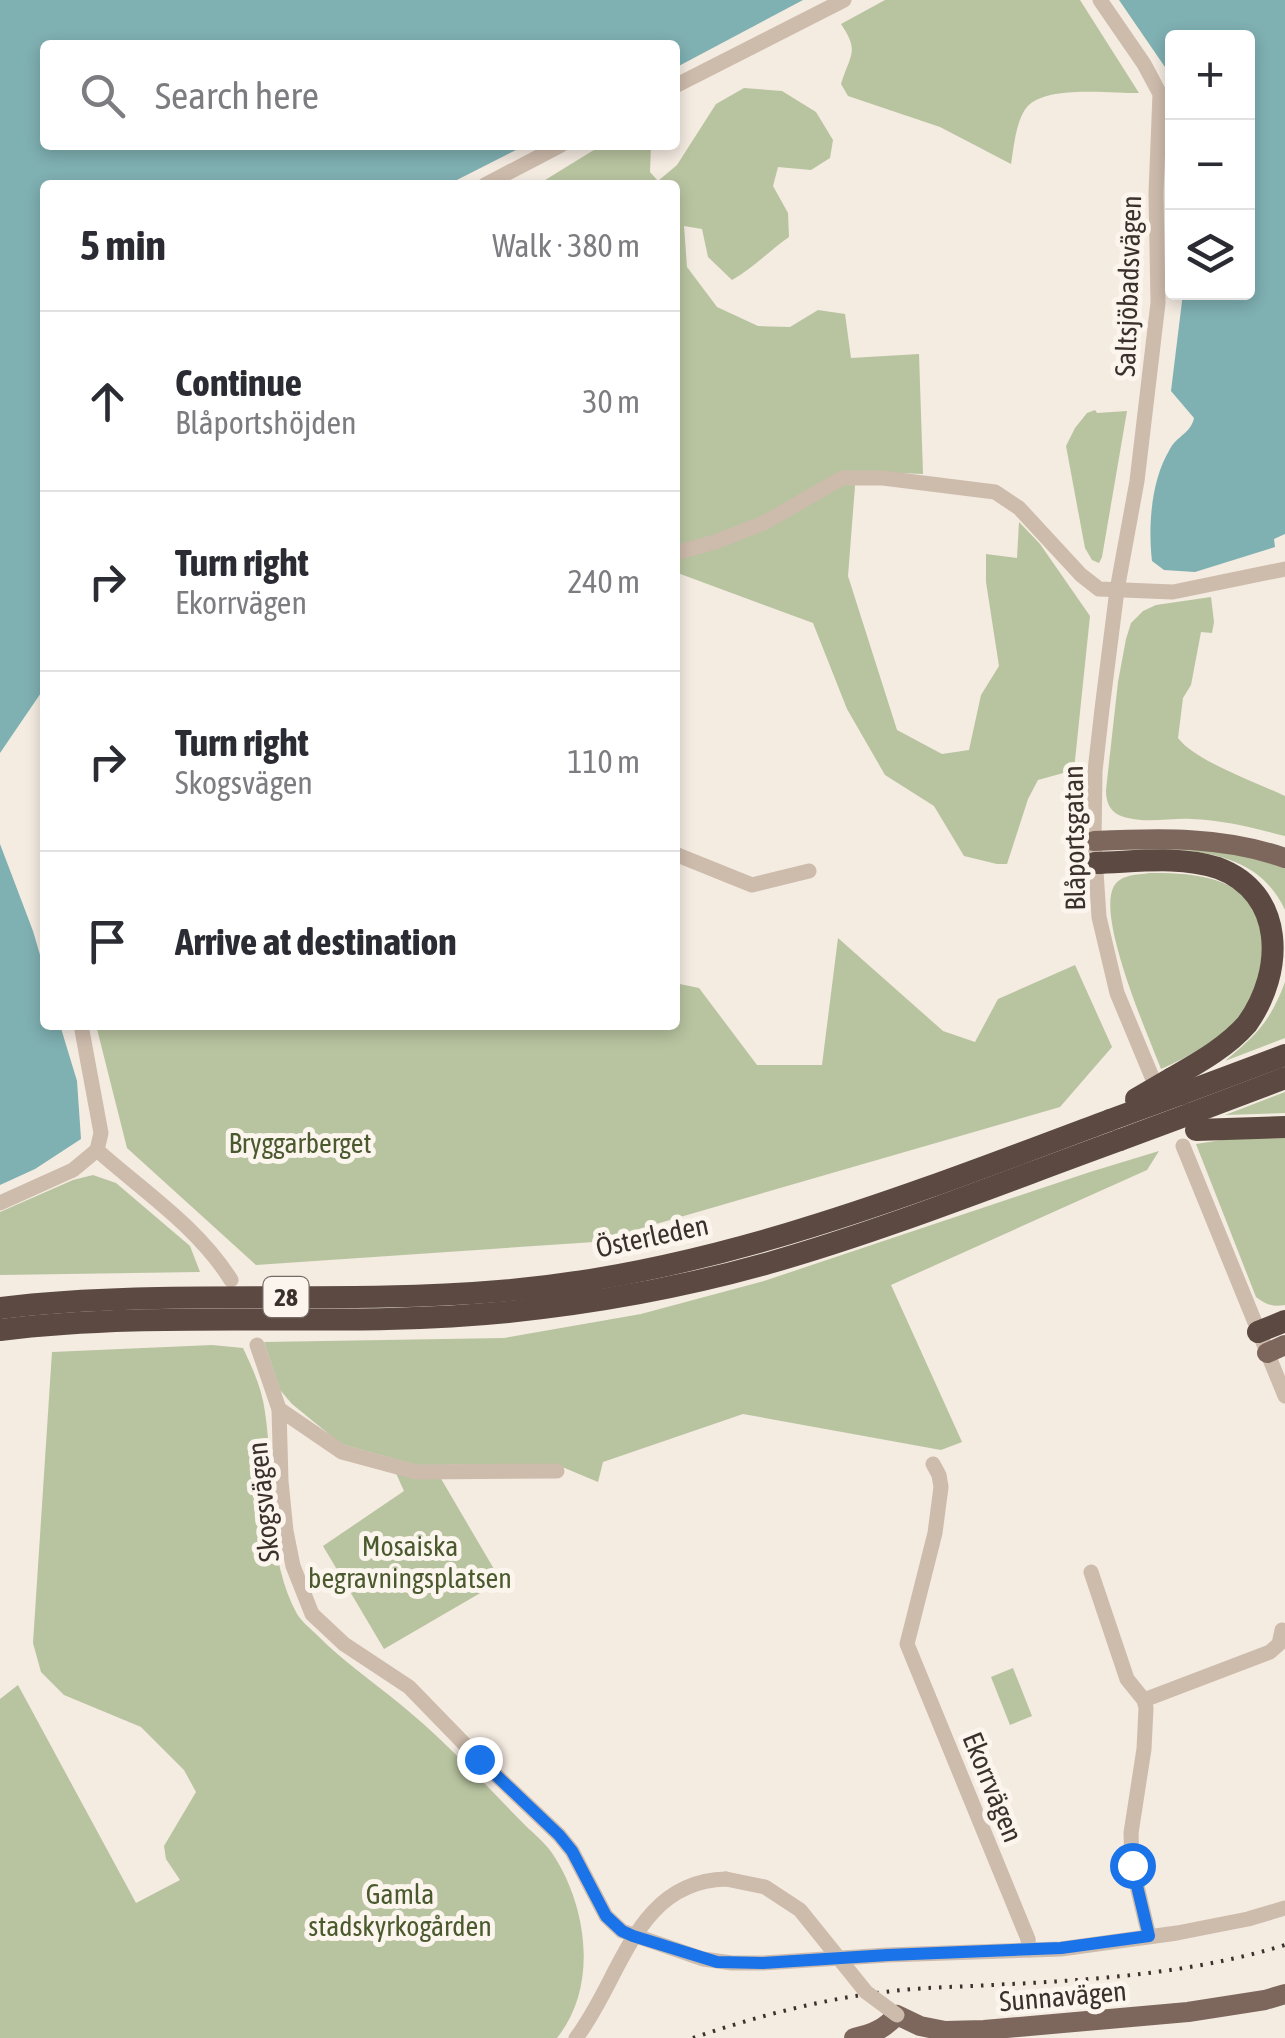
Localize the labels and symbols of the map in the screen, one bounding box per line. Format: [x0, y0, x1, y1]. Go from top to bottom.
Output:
street label: Saltsjöbadsvägen [1109, 195, 1147, 377]
street label: Blåportsgatan [1057, 765, 1091, 911]
park label: Bryggarberget [229, 1127, 371, 1159]
street label: Österleden [593, 1208, 711, 1264]
road number: 28 [264, 1277, 308, 1317]
street label: Skogsvägen [241, 1440, 285, 1564]
park label: Mosaiska begravningsplatsen [308, 1530, 512, 1594]
street label: Ekorrvägen [957, 1727, 1029, 1847]
route end [457, 1737, 503, 1783]
route start [1110, 1843, 1156, 1889]
park label: Gamla stadskyrkogården [308, 1878, 492, 1942]
street label: Sunnavägen [998, 1975, 1128, 2017]

